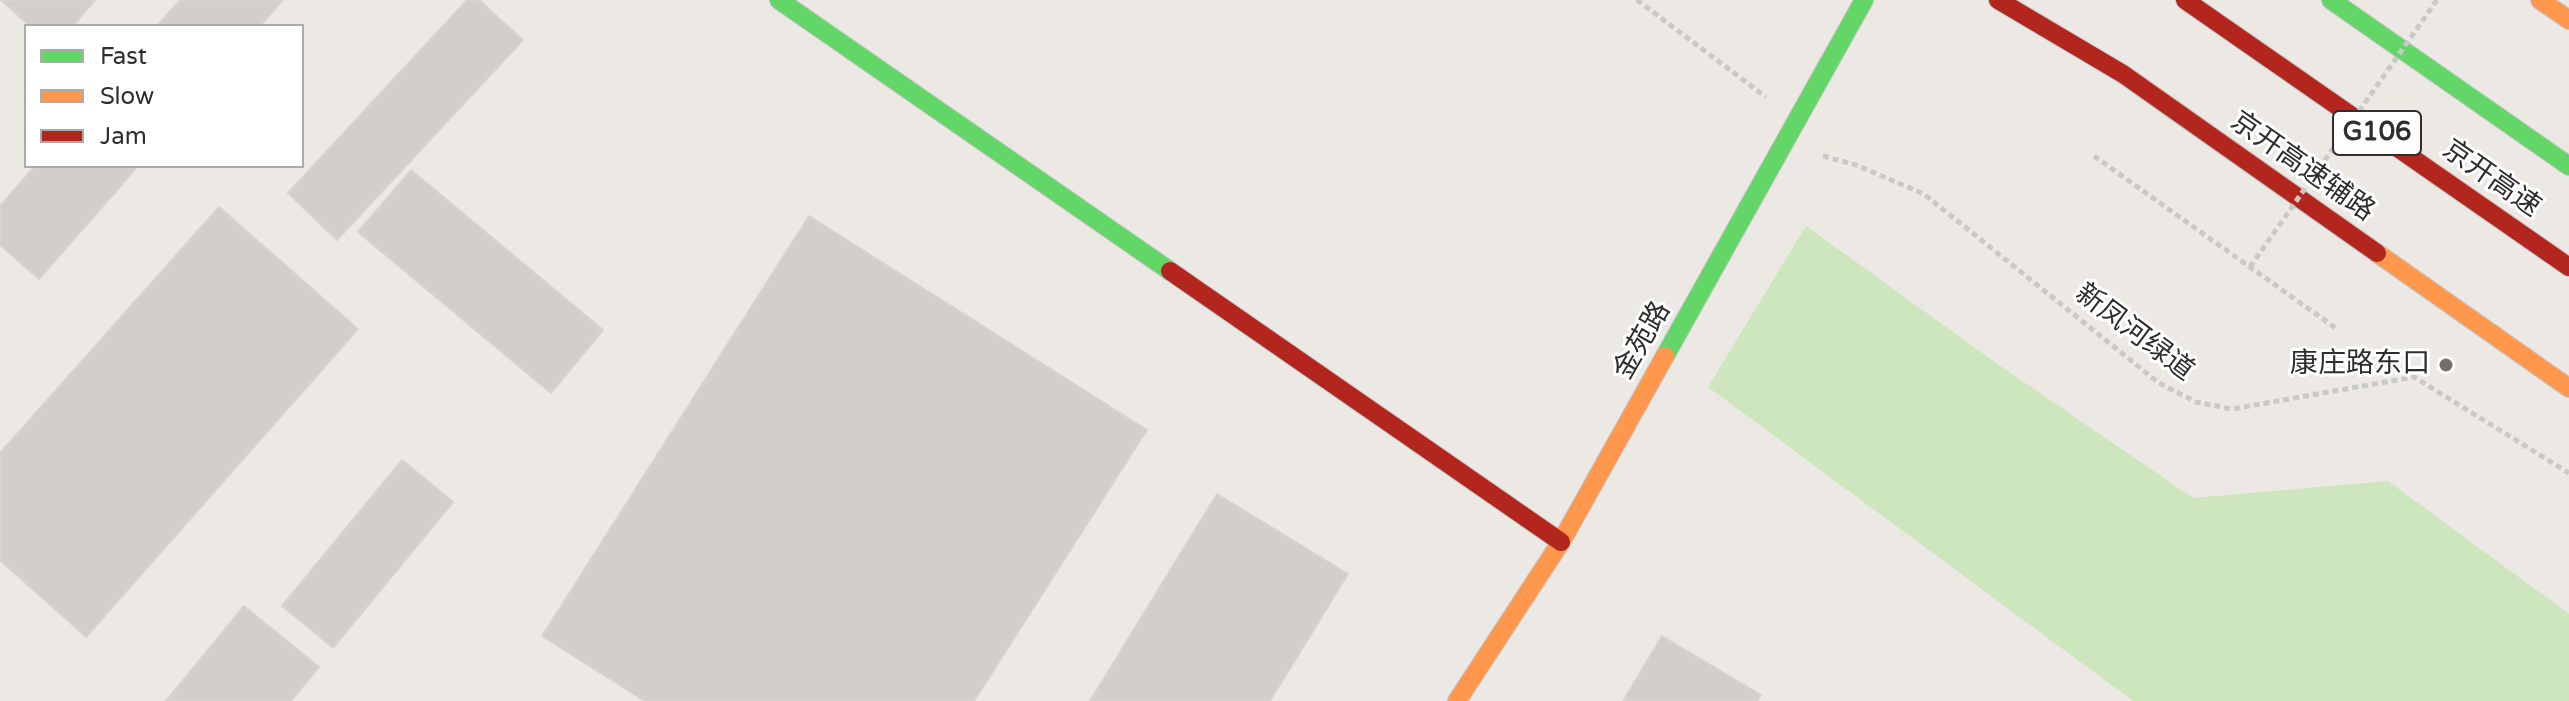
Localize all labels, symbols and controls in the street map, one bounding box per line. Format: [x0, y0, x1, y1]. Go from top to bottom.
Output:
legend [24, 24, 304, 168]
text: Fast [100, 42, 147, 71]
text: Slow [100, 82, 154, 111]
street label: 京开高速辅路 [2224, 105, 2380, 229]
road number: G106 [2333, 111, 2421, 155]
text: Jam [100, 122, 147, 151]
street label: 京开高速 [2435, 133, 2547, 225]
street label: 新凤河绿道 [2068, 277, 2200, 389]
street label: 金苑路 [1607, 296, 1679, 386]
place label: 康庄路东口 [2290, 348, 2430, 382]
marker: 康庄路东口 [2437, 356, 2455, 374]

